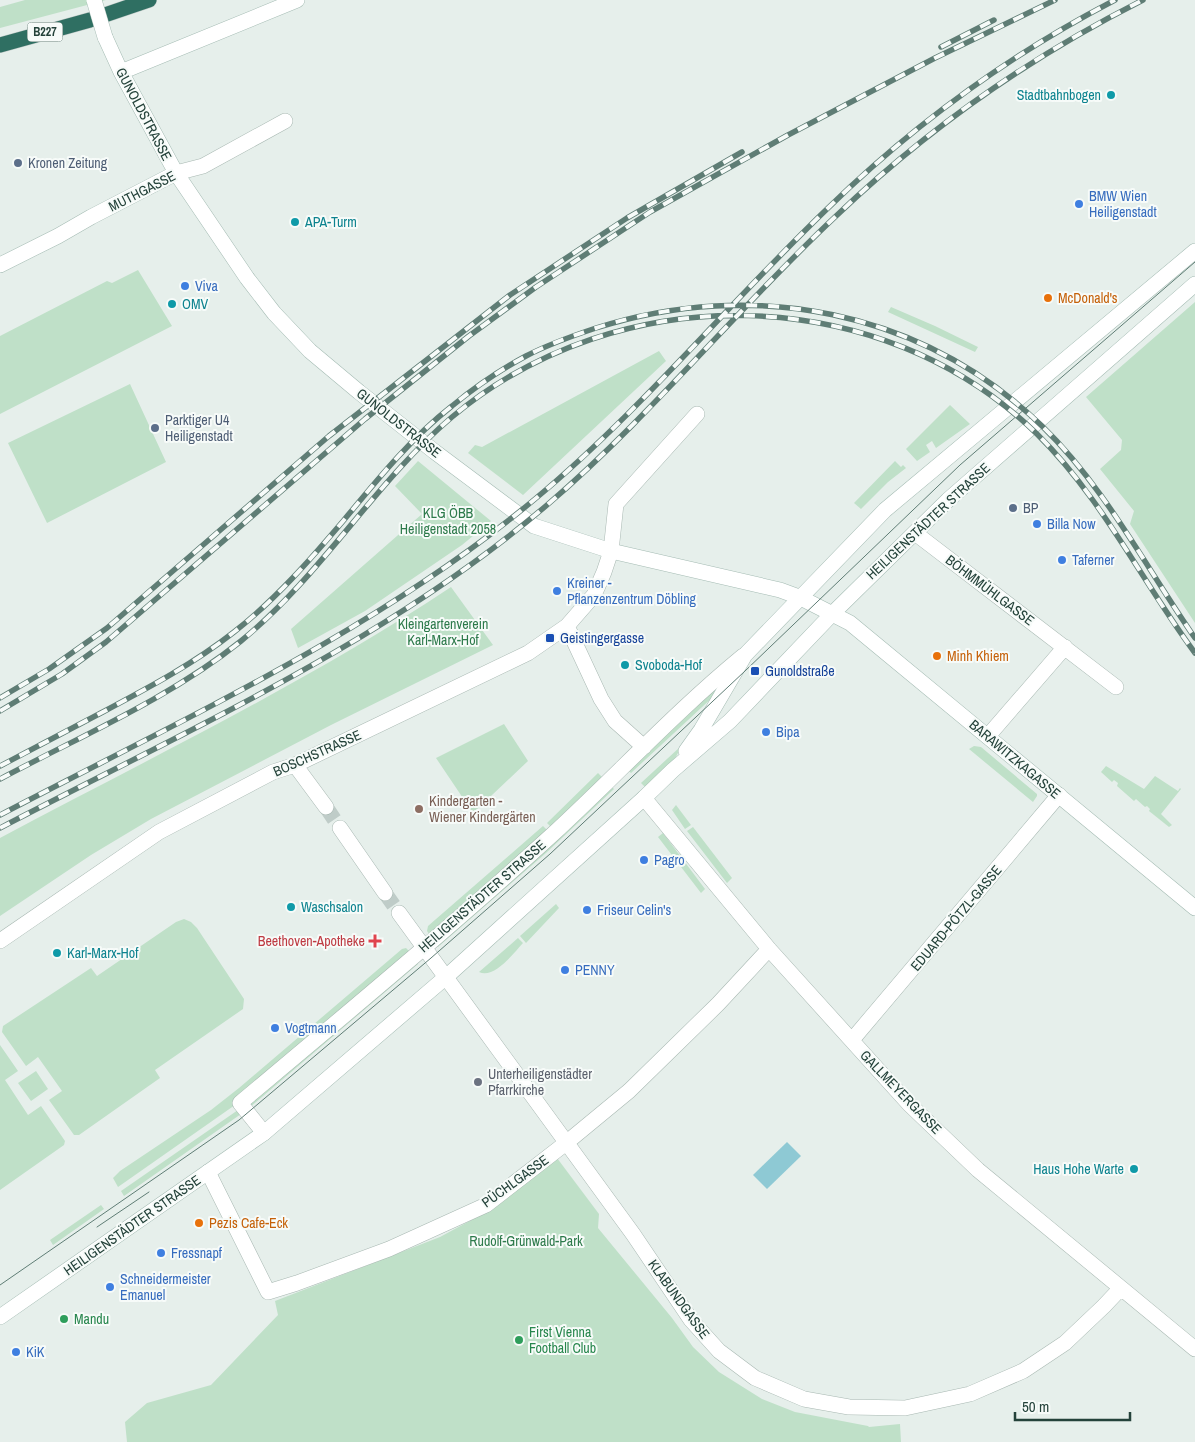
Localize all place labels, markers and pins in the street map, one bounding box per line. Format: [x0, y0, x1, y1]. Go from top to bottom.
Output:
place label: Stadtbahnbogen [1017, 86, 1101, 104]
marker: Stadtbahnbogen [1105, 89, 1117, 101]
place label: Kronen Zeitung [28, 154, 108, 172]
marker: Kronen Zeitung [12, 157, 24, 169]
place label: BMW Wien Heiligenstadt [1089, 187, 1157, 221]
marker: BMW Wien Heiligenstadt [1073, 198, 1085, 210]
place label: APA-Turm [304, 213, 357, 231]
marker: APA-Turm [289, 216, 301, 228]
place label: Viva [195, 277, 218, 295]
marker: Viva [179, 280, 191, 292]
place label: McDonald's [1058, 289, 1118, 307]
marker: McDonald's [1042, 292, 1054, 304]
place label: OMV [182, 295, 208, 313]
marker: OMV [166, 298, 178, 310]
place label: Parktiger U4 Heiligenstadt [165, 411, 233, 445]
marker: Parktiger U4 Heiligenstadt [149, 422, 161, 434]
place label: BP [1023, 499, 1039, 517]
marker: BP [1007, 502, 1019, 514]
place label: Billa Now [1047, 515, 1096, 533]
marker: Billa Now [1031, 518, 1043, 530]
place label: Taferner [1072, 551, 1115, 569]
marker: Taferner [1056, 554, 1068, 566]
place label: Kreiner - Pflanzenzentrum Döbling [567, 574, 697, 608]
marker: Kreiner - Pflanzenzentrum Döbling [551, 585, 563, 597]
place label: Geistingergasse [560, 629, 644, 647]
marker: Geistingergasse [544, 632, 556, 644]
place label: Minh Khiem [947, 647, 1009, 665]
marker: Minh Khiem [931, 650, 943, 662]
place label: Svoboda-Hof [635, 656, 703, 674]
marker: Svoboda-Hof [619, 659, 631, 671]
place label: Gunoldstraße [765, 662, 835, 680]
marker: Gunoldstraße [749, 665, 761, 677]
place label: Bipa [776, 723, 800, 741]
marker: Bipa [760, 726, 772, 738]
place label: Kindergarten - Wiener Kindergärten [429, 792, 536, 826]
marker: Kindergarten - Wiener Kindergärten [413, 803, 425, 815]
place label: Pagro [654, 851, 685, 869]
marker: Pagro [638, 854, 650, 866]
place label: Waschsalon [301, 898, 363, 916]
marker: Waschsalon [285, 901, 297, 913]
place label: Friseur Celin's [597, 901, 672, 919]
marker: Friseur Celin's [581, 904, 593, 916]
place label: Beethoven-Apotheke [258, 932, 365, 950]
marker: Beethoven-Apotheke [369, 935, 381, 947]
place label: Karl-Marx-Hof [67, 944, 139, 962]
marker: Karl-Marx-Hof [51, 947, 63, 959]
place label: PENNY [575, 961, 615, 979]
marker: PENNY [559, 964, 571, 976]
place label: Vogtmann [285, 1019, 337, 1037]
marker: Vogtmann [269, 1022, 281, 1034]
place label: Unterheiligenstädter Pfarrkirche [488, 1065, 592, 1099]
marker: Unterheiligenstädter Pfarrkirche [472, 1076, 484, 1088]
place label: Haus Hohe Warte [1033, 1160, 1124, 1178]
marker: Haus Hohe Warte [1128, 1163, 1140, 1175]
place label: Pezis Cafe-Eck [209, 1214, 288, 1232]
marker: Pezis Cafe-Eck [193, 1217, 205, 1229]
place label: Fressnapf [171, 1244, 223, 1262]
marker: Fressnapf [155, 1247, 167, 1259]
place label: Schneidermeister Emanuel [120, 1270, 211, 1304]
marker: Schneidermeister Emanuel [104, 1281, 116, 1293]
place label: Mandu [74, 1310, 109, 1328]
marker: Mandu [58, 1313, 70, 1325]
place label: First Vienna Football Club [529, 1323, 596, 1357]
marker: First Vienna Football Club [513, 1334, 525, 1346]
place label: KiK [26, 1343, 45, 1361]
marker: KiK [10, 1346, 22, 1358]

